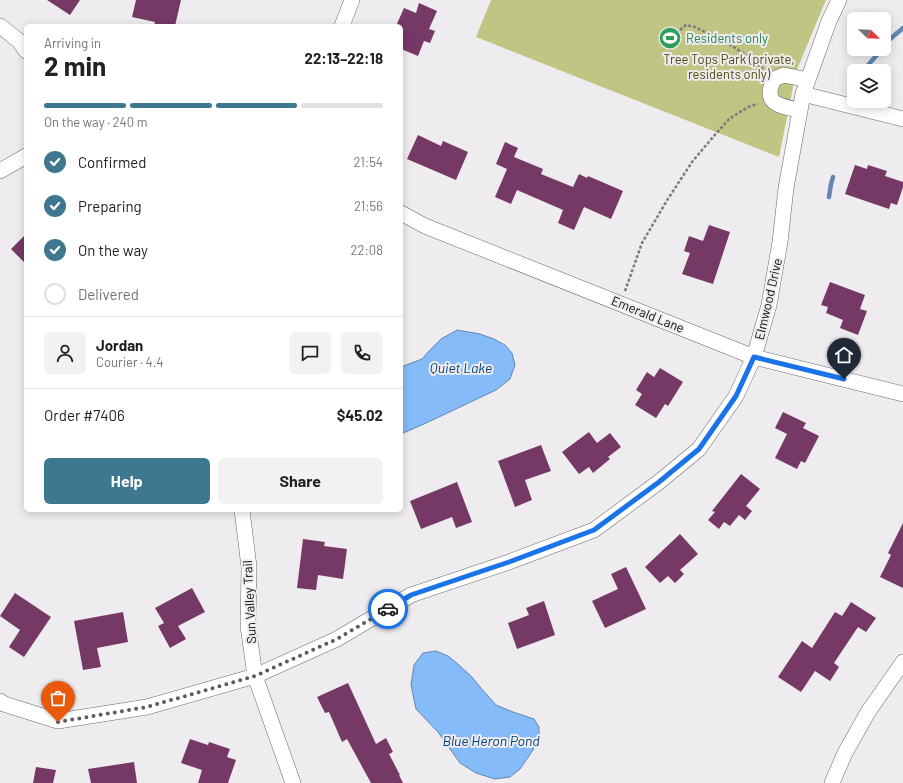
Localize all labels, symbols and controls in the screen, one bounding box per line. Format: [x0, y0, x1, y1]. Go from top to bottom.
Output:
north arrow [847, 12, 891, 56]
map controls [847, 12, 891, 108]
sports icon: Residents only [657, 25, 683, 51]
place label: Residents only [686, 30, 768, 46]
text: Arriving in [44, 35, 101, 51]
text: 22:13–22:18 [305, 49, 383, 67]
text: 2 min [44, 50, 106, 81]
park label: Tree Tops Park (private, residents only) [663, 51, 795, 82]
button: layers [847, 64, 891, 108]
text: On the way · 240 m [44, 114, 147, 130]
icon: check [44, 151, 66, 173]
text: Confirmed [78, 153, 146, 171]
text: 21:54 [353, 154, 383, 170]
icon: check [44, 195, 66, 217]
text: Preparing [78, 197, 142, 215]
text: 21:56 [354, 198, 383, 214]
icon: check [44, 239, 66, 261]
text: On the way [78, 241, 148, 259]
text: 22:08 [351, 242, 383, 258]
street label: Elmwood Drive [751, 256, 785, 341]
text: Delivered [78, 285, 139, 303]
street label: Emerald Lane [609, 292, 687, 336]
button: person [44, 332, 86, 374]
button: chat [289, 332, 331, 374]
button: phone [341, 332, 383, 374]
text: Jordan [96, 336, 143, 354]
pin [827, 338, 861, 379]
icon: home [833, 344, 855, 366]
text: Courier · 4.4 [96, 354, 164, 370]
water label: Quiet Lake [430, 359, 492, 376]
text: Order #7406 [44, 406, 125, 424]
text: $45.02 [337, 406, 383, 424]
button: Help [44, 458, 210, 504]
button: Share [218, 458, 383, 504]
street label: Sun Valley Trail [239, 560, 259, 644]
courier [368, 589, 408, 629]
icon: car [377, 598, 399, 620]
pin [41, 681, 75, 722]
icon: bag [47, 687, 69, 709]
water label: Blue Heron Pond [442, 732, 540, 749]

